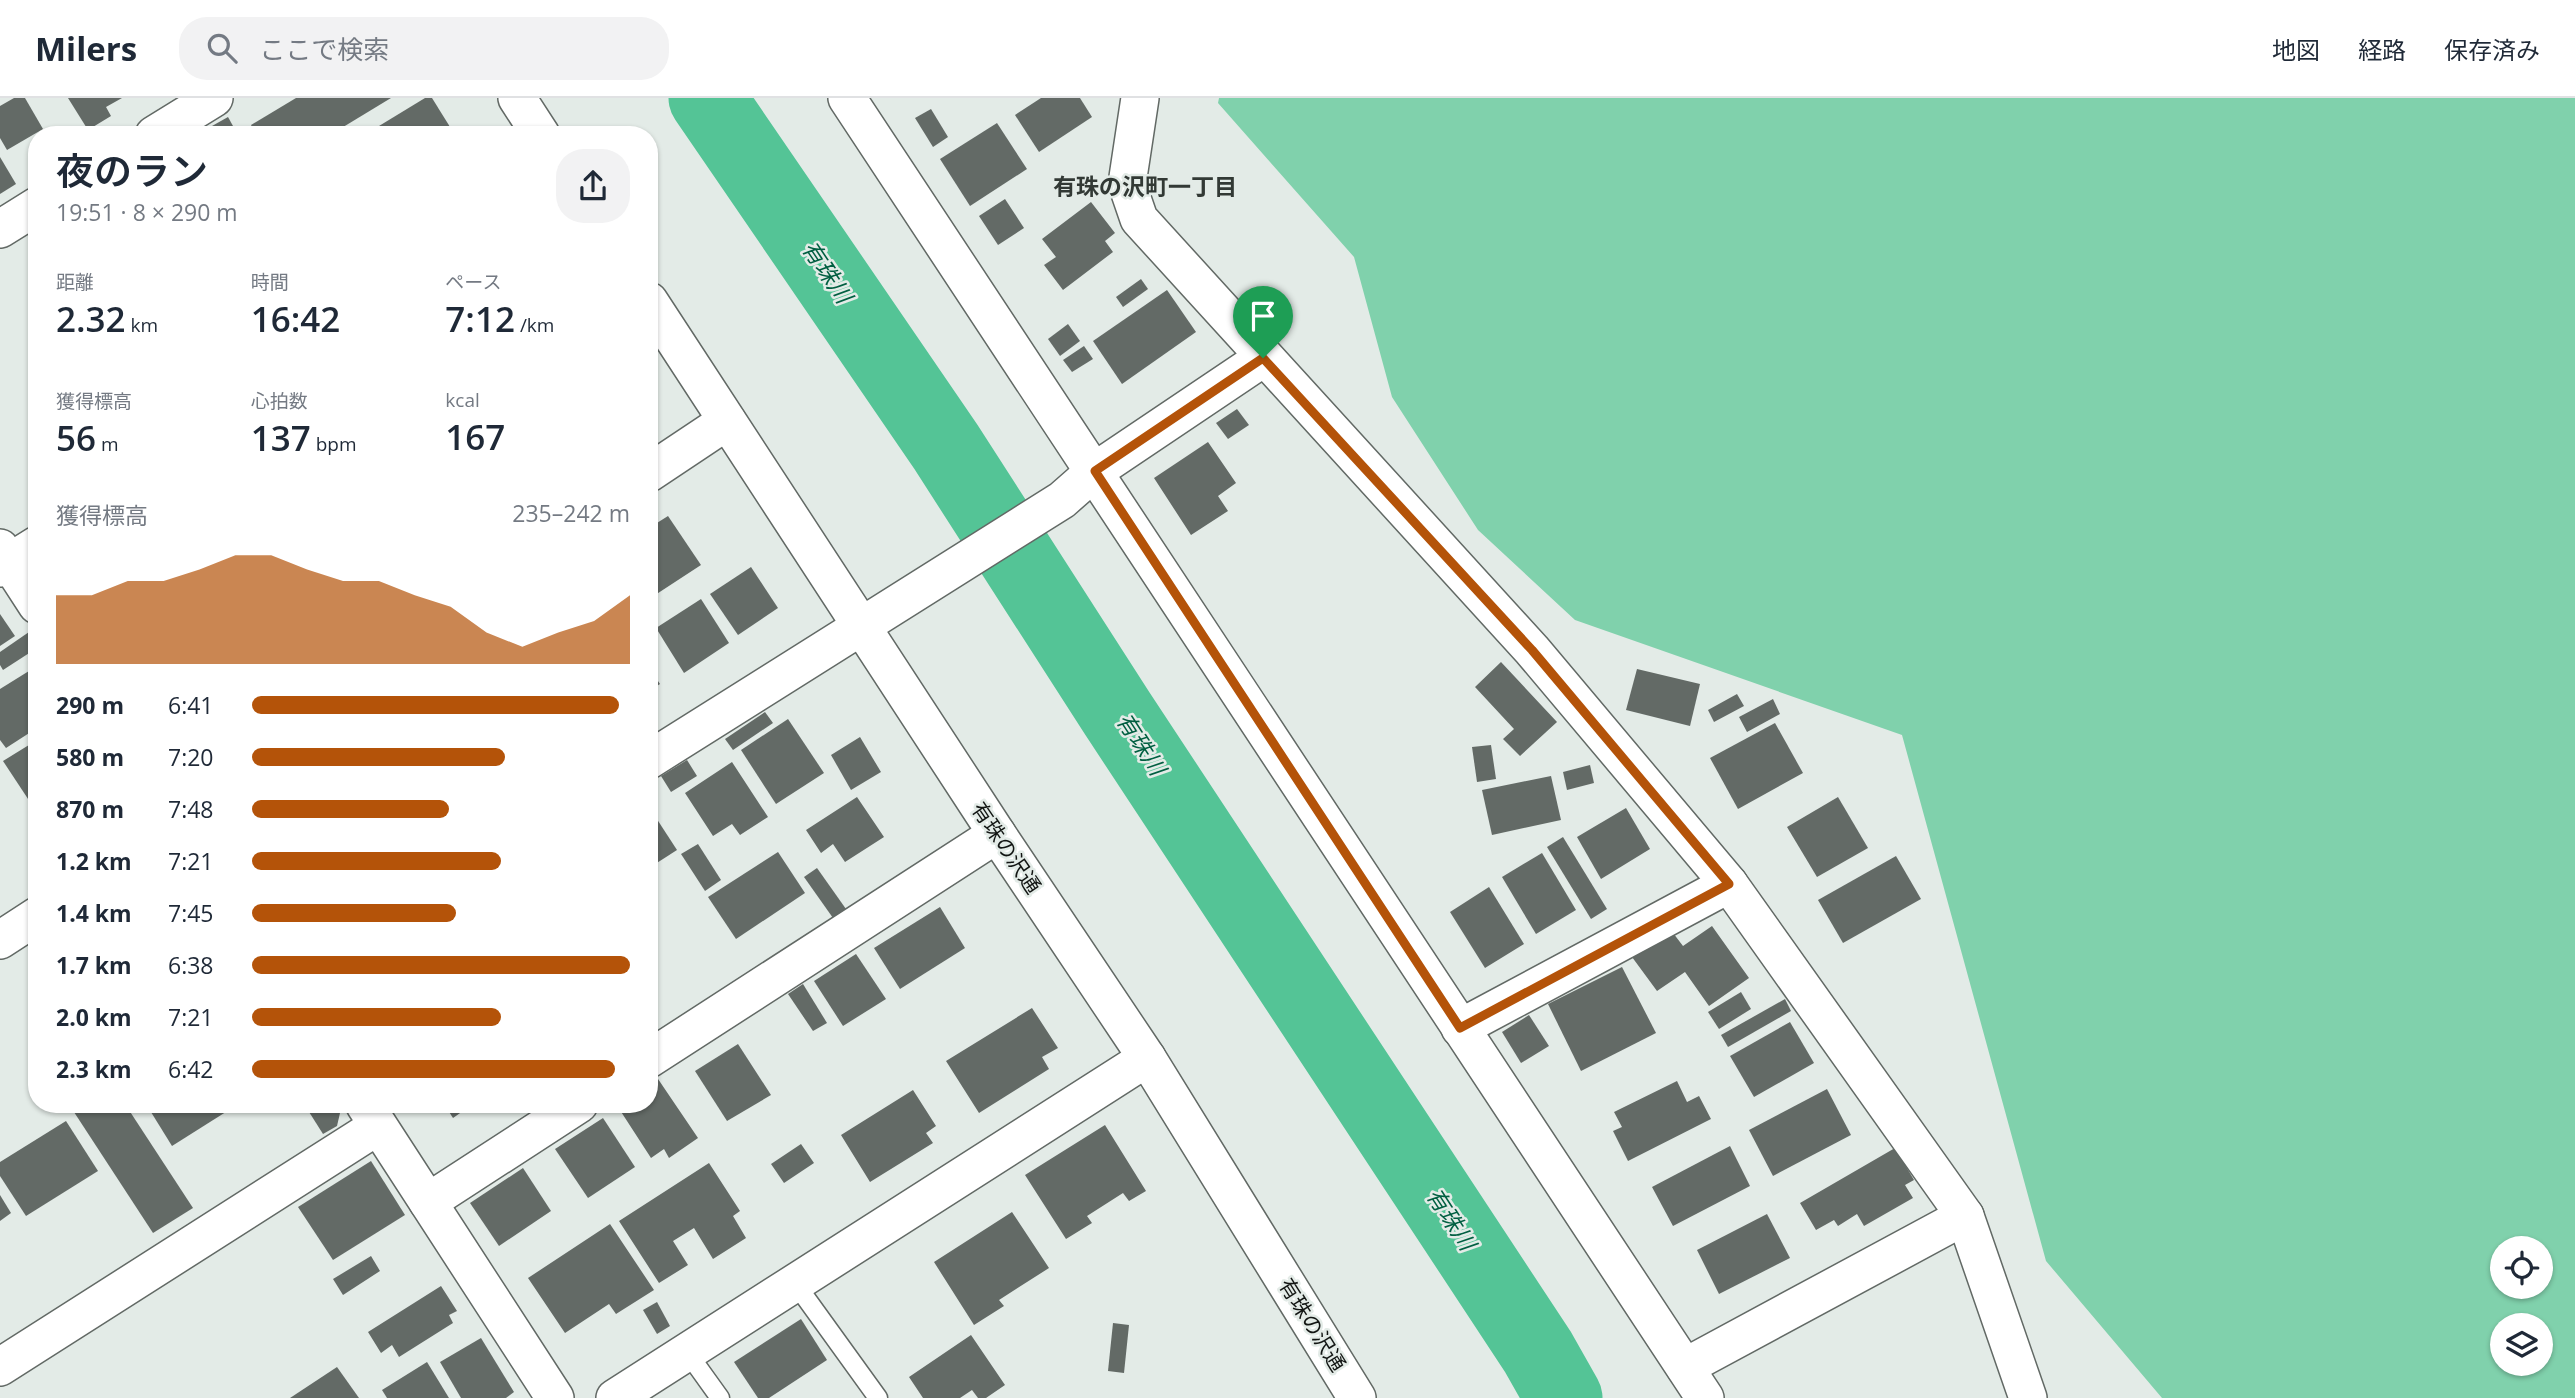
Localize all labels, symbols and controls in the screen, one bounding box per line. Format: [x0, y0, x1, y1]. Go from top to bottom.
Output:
search box [179, 17, 669, 80]
text: Milers [35, 26, 137, 71]
icon: search [203, 29, 241, 67]
text: ここで検索 [259, 31, 389, 67]
text: 地図 [2272, 33, 2320, 66]
text: 経路 [2358, 33, 2406, 66]
text: 保存済み [2444, 33, 2540, 66]
text: 夜のラン [56, 144, 208, 196]
button: share [556, 149, 630, 223]
district label: 有珠の沢町一丁目 [1053, 170, 1237, 202]
text: 19:51 · 8 × 290 m [56, 196, 238, 228]
water label: 有珠川 [795, 234, 862, 311]
text: 距離 [56, 269, 94, 295]
text: 時間 [251, 269, 289, 295]
text: ペース [445, 269, 501, 295]
pin [1233, 286, 1293, 358]
text: 2.32 [56, 295, 126, 342]
text: 16:42 [251, 295, 340, 342]
text: 7:12 [445, 295, 515, 342]
icon: arrive [1244, 297, 1282, 335]
text: km [126, 312, 158, 338]
text: /km [515, 312, 554, 338]
text: kcal [445, 387, 480, 413]
text: 獲得標高 [56, 388, 132, 414]
text: 心拍数 [251, 388, 308, 414]
text: 167 [445, 413, 505, 460]
text: 56 [56, 414, 96, 461]
text: 137 [251, 414, 311, 461]
text: m [96, 431, 119, 457]
text: bpm [311, 431, 356, 457]
text: 235–242 m [512, 497, 630, 529]
text: 獲得標高 [56, 499, 148, 531]
text: 290 m [56, 689, 124, 721]
text: 6:41 [168, 689, 214, 721]
water label: 有珠川 [1110, 706, 1176, 784]
text: 580 m [56, 741, 124, 773]
text: 7:20 [168, 741, 214, 773]
text: 870 m [56, 793, 124, 825]
text: 7:48 [168, 793, 214, 825]
street label: 有珠の沢通 [966, 796, 1048, 899]
text: 1.2 km [56, 845, 132, 877]
text: 7:21 [168, 845, 214, 877]
text: 1.4 km [56, 897, 132, 929]
text: 7:45 [168, 897, 214, 929]
text: 1.7 km [56, 949, 132, 981]
text: 6:38 [168, 949, 214, 981]
text: 2.0 km [56, 1001, 132, 1033]
text: 7:21 [168, 1001, 214, 1033]
text: 2.3 km [56, 1053, 132, 1085]
text: 6:42 [168, 1053, 214, 1085]
water label: 有珠川 [1420, 1181, 1486, 1259]
map controls [2490, 1236, 2553, 1376]
button: locate [2490, 1236, 2553, 1299]
street label: 有珠の沢通 [1273, 1273, 1353, 1376]
button: layers [2490, 1313, 2553, 1376]

